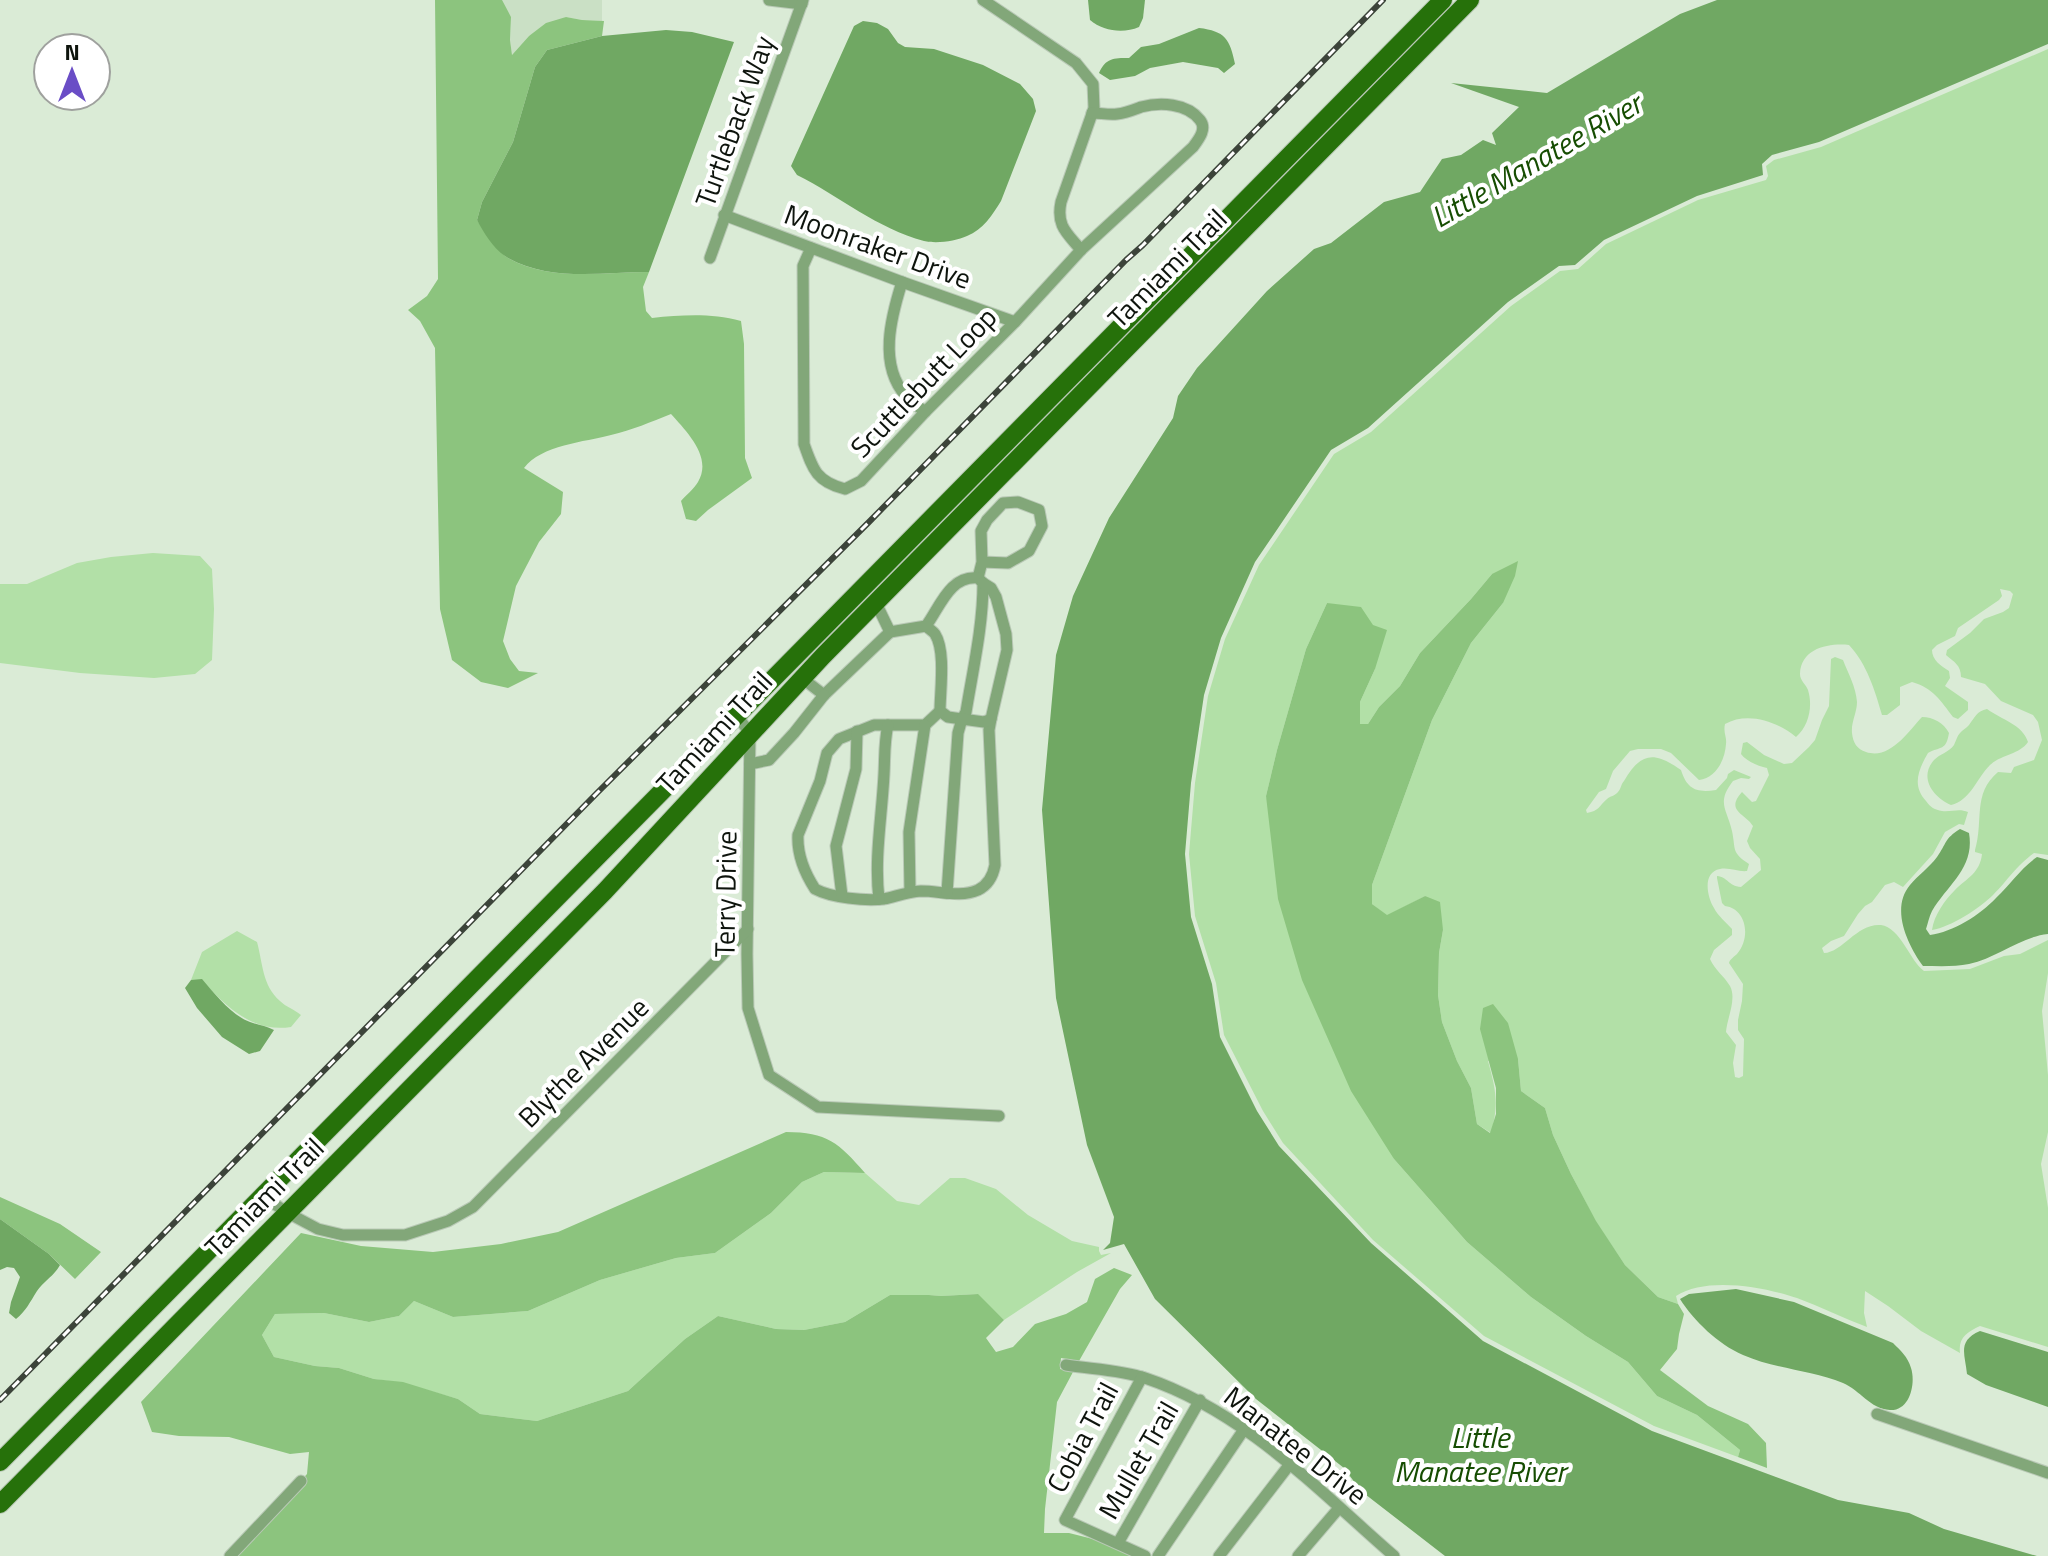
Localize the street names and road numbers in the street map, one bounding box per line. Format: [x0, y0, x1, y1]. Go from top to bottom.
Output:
street label: Turtleback Way [683, 29, 785, 213]
street label: Moonraker Drive [779, 192, 977, 300]
street label: Tamiami Trail [1097, 198, 1237, 338]
street label: Scuttlebutt Loop [840, 297, 1006, 467]
street label: Tamiami Trail [646, 661, 782, 803]
street label: Terry Drive [702, 830, 748, 958]
street label: Blythe Avenue [508, 987, 658, 1137]
street label: Tamiami Trail [194, 1127, 334, 1267]
street label: Cobia Trail [1035, 1374, 1129, 1500]
street label: Manatee Drive [1215, 1375, 1377, 1515]
street label: Mullet Trail [1087, 1393, 1189, 1527]

